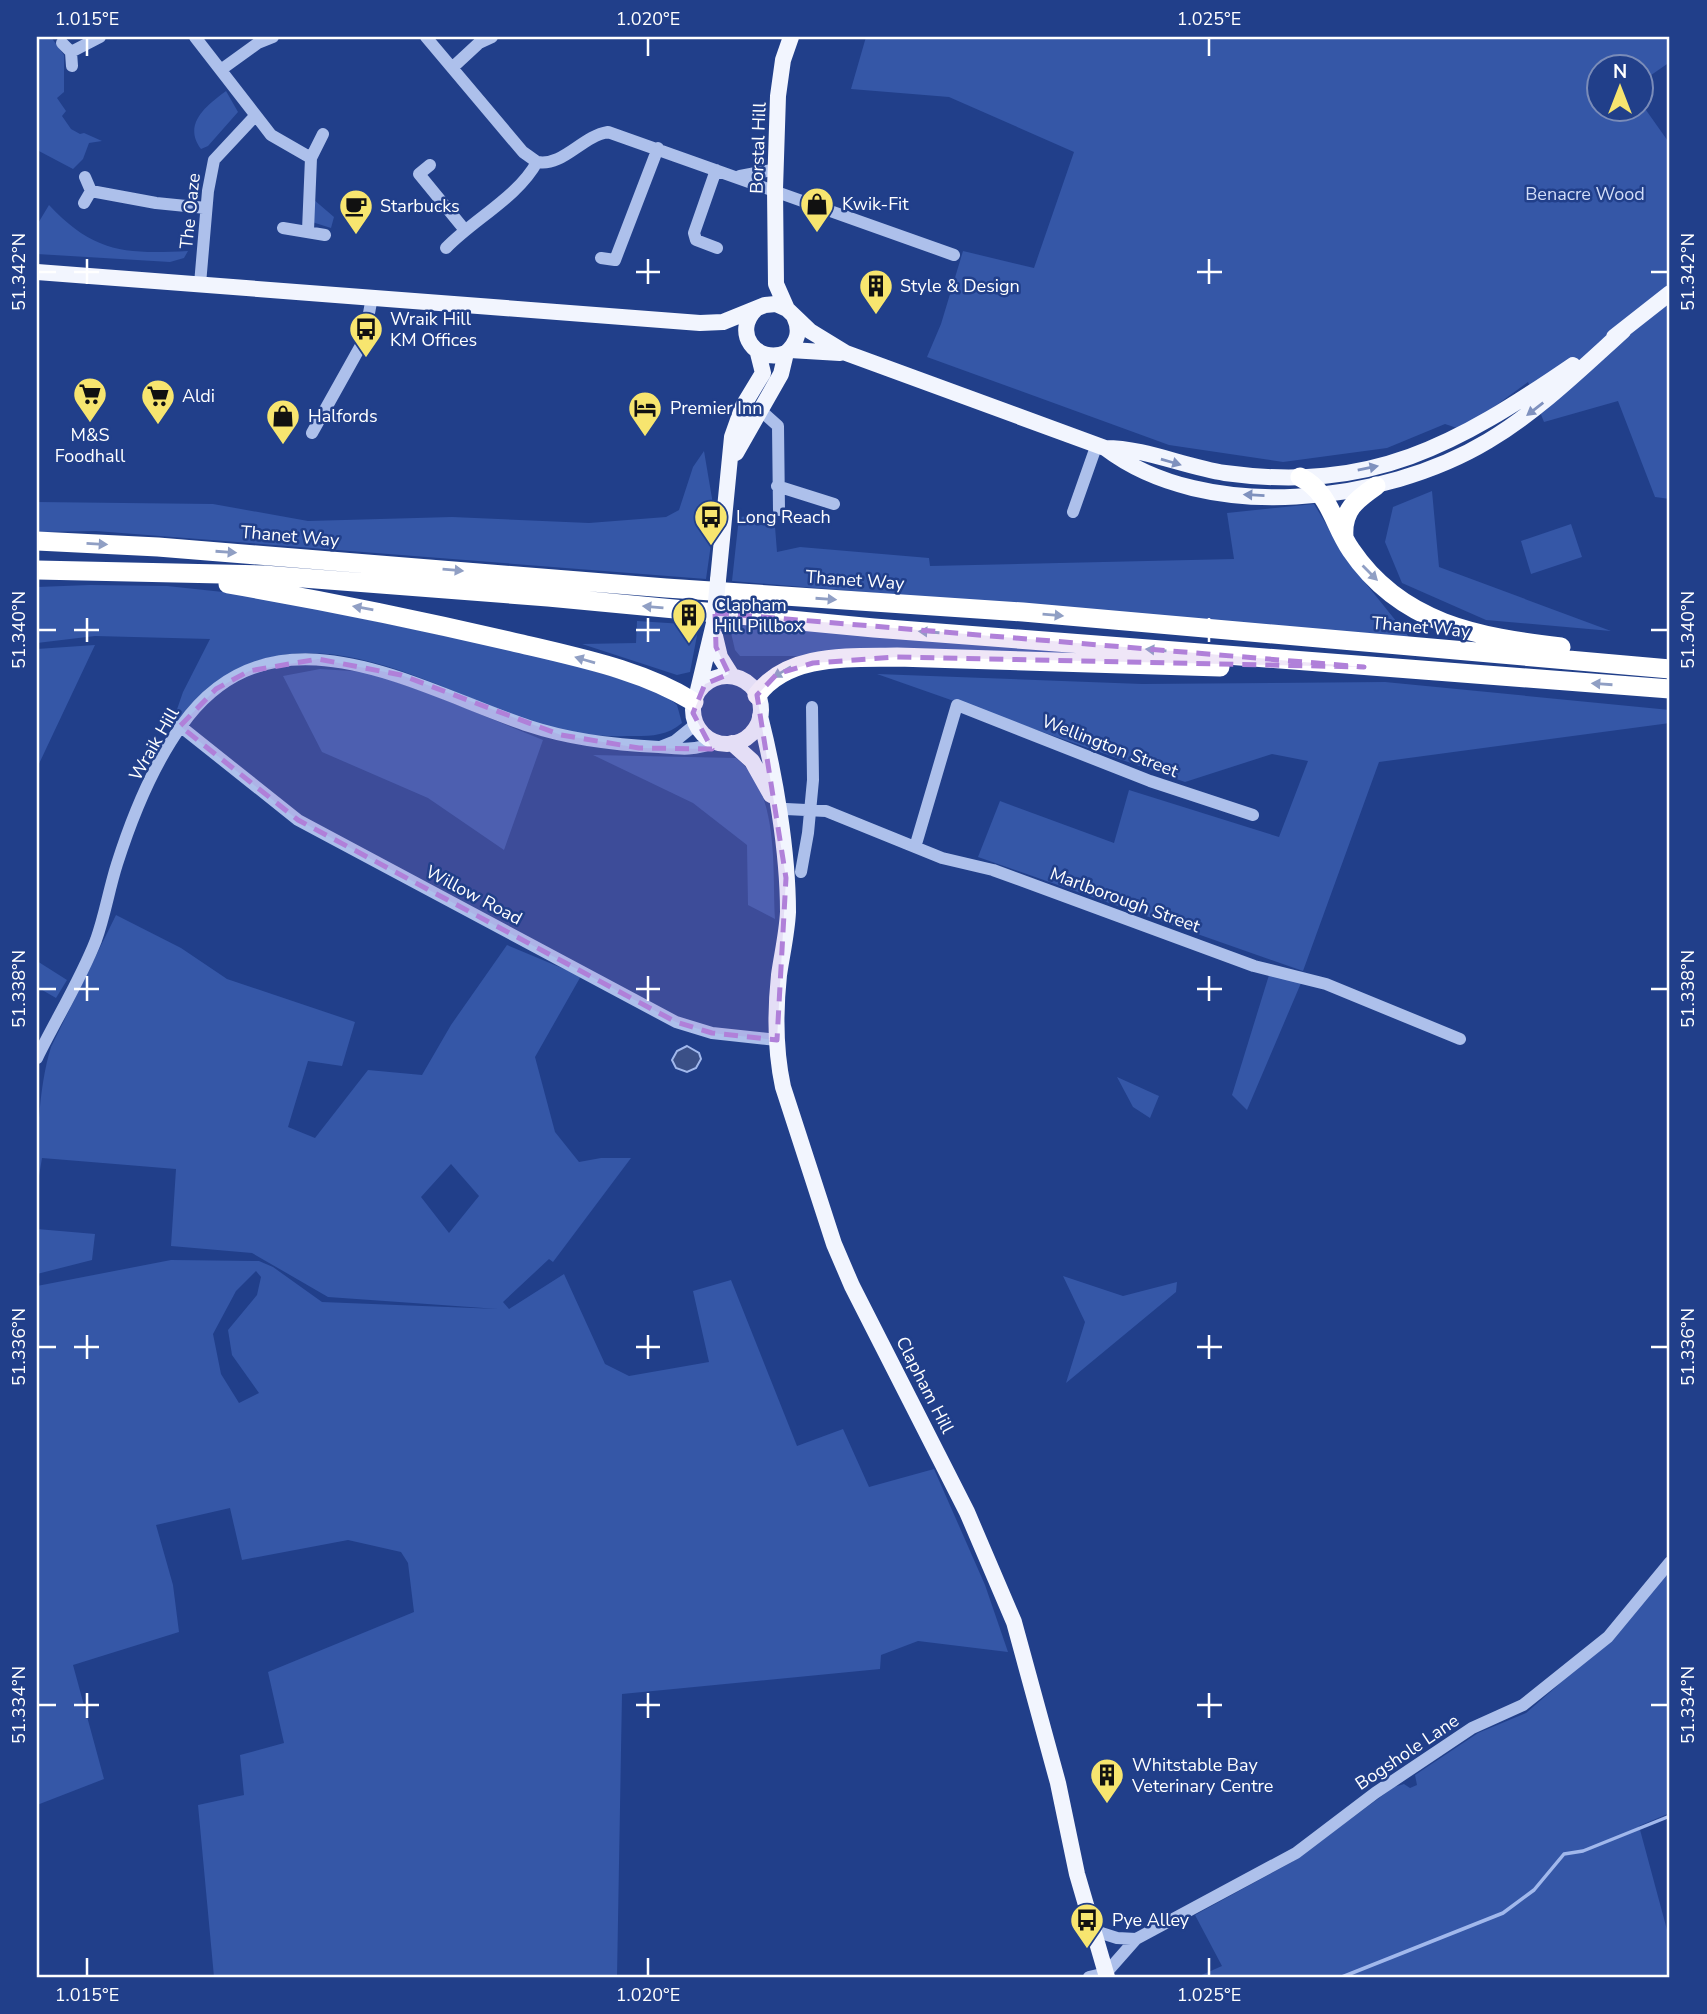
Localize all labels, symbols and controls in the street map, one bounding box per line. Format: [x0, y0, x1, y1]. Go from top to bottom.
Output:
text: 1.015°E [55, 7, 119, 31]
text: 1.020°E [616, 7, 680, 31]
text: 1.025°E [1177, 7, 1241, 31]
north arrow [1584, 52, 1654, 122]
text: N [1613, 59, 1627, 85]
street label: Borstal Hill [744, 101, 772, 194]
street label: The Oaze [174, 172, 206, 250]
park label: Benacre Wood [1525, 182, 1645, 206]
shop icon: Kwik-Fit [798, 185, 836, 234]
cafe icon: Starbucks [337, 187, 375, 236]
place label: Kwik-Fit [842, 192, 909, 216]
place label: Starbucks [380, 194, 460, 218]
text: 51.342°N [7, 233, 31, 311]
text: 51.342°N [1676, 233, 1700, 311]
building icon: Style & Design [857, 267, 895, 316]
place label: Style & Design [900, 274, 1020, 298]
place label: Wraik Hill KM Offices [390, 307, 477, 352]
bus stop icon: Wraik Hill KM Offices [347, 310, 385, 359]
supermarket icon: M&S Foodhall [71, 375, 109, 424]
supermarket icon: Aldi [139, 377, 177, 426]
place label: Aldi [182, 384, 215, 408]
hotel icon: Premier Inn [626, 389, 664, 438]
place label: Premier Inn [670, 396, 762, 420]
shop icon: Halfords [264, 397, 302, 446]
one-way arrow [1527, 401, 1545, 416]
place label: Halfords [308, 404, 378, 428]
place label: M&S Foodhall [55, 423, 126, 468]
one-way arrow [1161, 457, 1182, 467]
one-way arrow [1357, 463, 1379, 474]
one-way arrow [1243, 489, 1265, 500]
bus stop icon: Long Reach [692, 498, 730, 547]
place label: Long Reach [736, 505, 831, 529]
street label: Thanet Way [240, 520, 341, 552]
one-way arrow [87, 538, 109, 549]
one-way arrow [215, 547, 237, 558]
one-way arrow [1362, 564, 1378, 581]
one-way arrow [442, 565, 464, 576]
street label: Thanet Way [805, 565, 906, 595]
text: 51.340°N [7, 591, 31, 669]
text: 51.340°N [1676, 591, 1700, 669]
place label: Clapham Hill Pillbox [714, 593, 804, 638]
one-way arrow [815, 593, 837, 604]
building icon: Clapham Hill Pillbox [670, 596, 708, 645]
one-way arrow [642, 601, 664, 612]
one-way arrow [352, 602, 374, 613]
one-way arrow [1042, 610, 1064, 621]
street label: Thanet Way [1371, 611, 1472, 643]
one-way arrow [918, 626, 940, 637]
one-way arrow [1144, 644, 1166, 655]
one-way arrow [574, 655, 595, 665]
one-way arrow [773, 666, 792, 678]
one-way arrow [1591, 679, 1613, 690]
street label: Wraik Hill [123, 702, 185, 785]
street label: Wellington Street [1038, 709, 1182, 783]
street label: Willow Road [422, 860, 526, 930]
street label: Marlborough Street [1047, 862, 1204, 939]
text: 51.338°N [7, 950, 31, 1028]
text: 51.338°N [1676, 950, 1700, 1028]
text: 51.336°N [7, 1308, 31, 1386]
text: 51.336°N [1676, 1308, 1700, 1386]
street label: Clapham Hill [890, 1332, 960, 1438]
text: 51.334°N [7, 1666, 31, 1744]
text: 51.334°N [1676, 1666, 1700, 1744]
street label: Bogshole Lane [1350, 1708, 1464, 1796]
place label: Whitstable Bay Veterinary Centre [1131, 1753, 1273, 1798]
building icon: Whitstable Bay Veterinary Centre [1088, 1756, 1126, 1805]
bus stop icon: Pye Alley [1068, 1901, 1106, 1950]
place label: Pye Alley [1112, 1908, 1190, 1932]
text: 1.015°E [55, 1983, 119, 2007]
text: 1.020°E [616, 1983, 680, 2007]
text: 1.025°E [1177, 1983, 1241, 2007]

